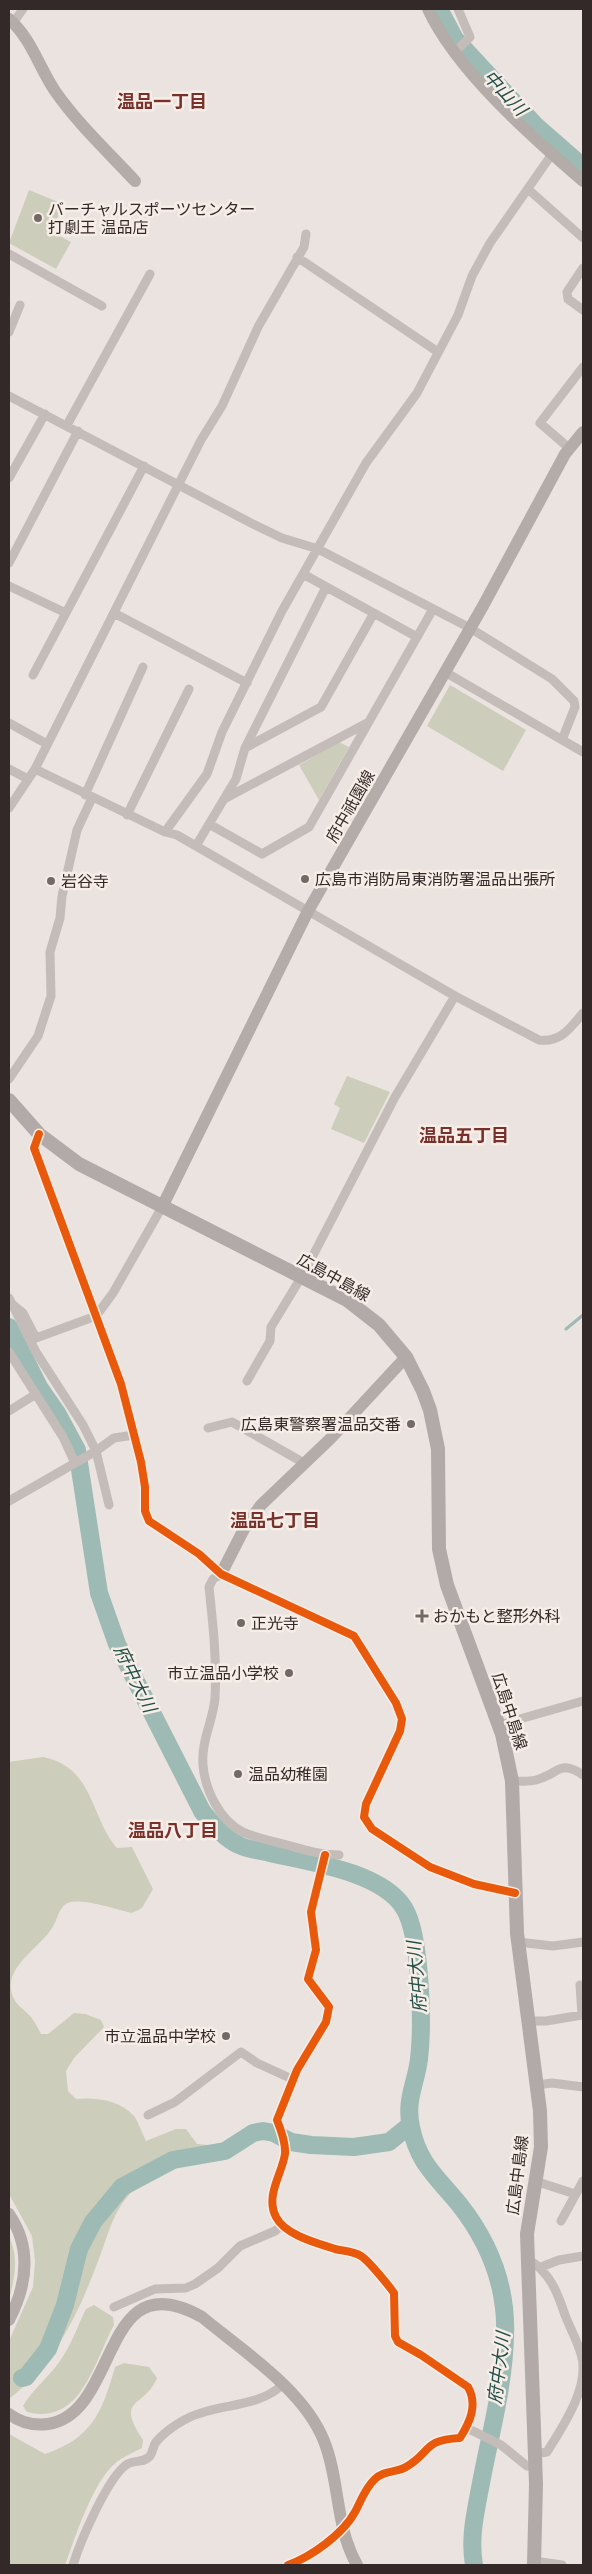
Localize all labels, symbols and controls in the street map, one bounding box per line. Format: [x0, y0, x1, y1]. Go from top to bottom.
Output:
water label: 中山川 [479, 66, 533, 121]
district label: 温品一丁目 [117, 91, 207, 112]
place label: バーチャルスポーツセンター 打劇王 温品店 [48, 199, 256, 237]
marker: バーチャルスポーツセンター 打劇王 温品店 [32, 212, 44, 224]
street label: 府中祇園線 [321, 766, 379, 846]
place label: 広島市消防局東消防署温品出張所 [315, 869, 555, 889]
place label: 岩谷寺 [61, 871, 109, 891]
marker: 広島市消防局東消防署温品出張所 [299, 873, 311, 885]
marker: 岩谷寺 [45, 875, 57, 887]
district label: 温品五丁目 [419, 1125, 509, 1146]
street label: 広島中島線 [294, 1249, 374, 1305]
place label: 広島東警察署温品交番 [241, 1414, 401, 1434]
marker: 広島東警察署温品交番 [405, 1418, 417, 1430]
district label: 温品七丁目 [230, 1510, 320, 1531]
place label: おかもと整形外科 [433, 1606, 561, 1626]
marker: おかもと整形外科 [415, 1609, 429, 1623]
place label: 正光寺 [251, 1613, 299, 1633]
marker: 正光寺 [235, 1617, 247, 1629]
water label: 府中大川 [110, 1642, 162, 1718]
place label: 市立温品小学校 [167, 1663, 279, 1683]
marker: 市立温品小学校 [283, 1667, 295, 1679]
street label: 広島中島線 [488, 1670, 532, 1752]
place label: 温品幼稚園 [248, 1764, 328, 1784]
marker: 温品幼稚園 [232, 1768, 244, 1780]
district label: 温品八丁目 [128, 1820, 218, 1841]
water label: 府中大川 [403, 1938, 430, 2014]
place label: 市立温品中学校 [104, 2026, 216, 2046]
marker: 市立温品中学校 [220, 2030, 232, 2042]
street label: 広島中島線 [502, 2134, 532, 2216]
water label: 府中大川 [484, 2329, 514, 2405]

